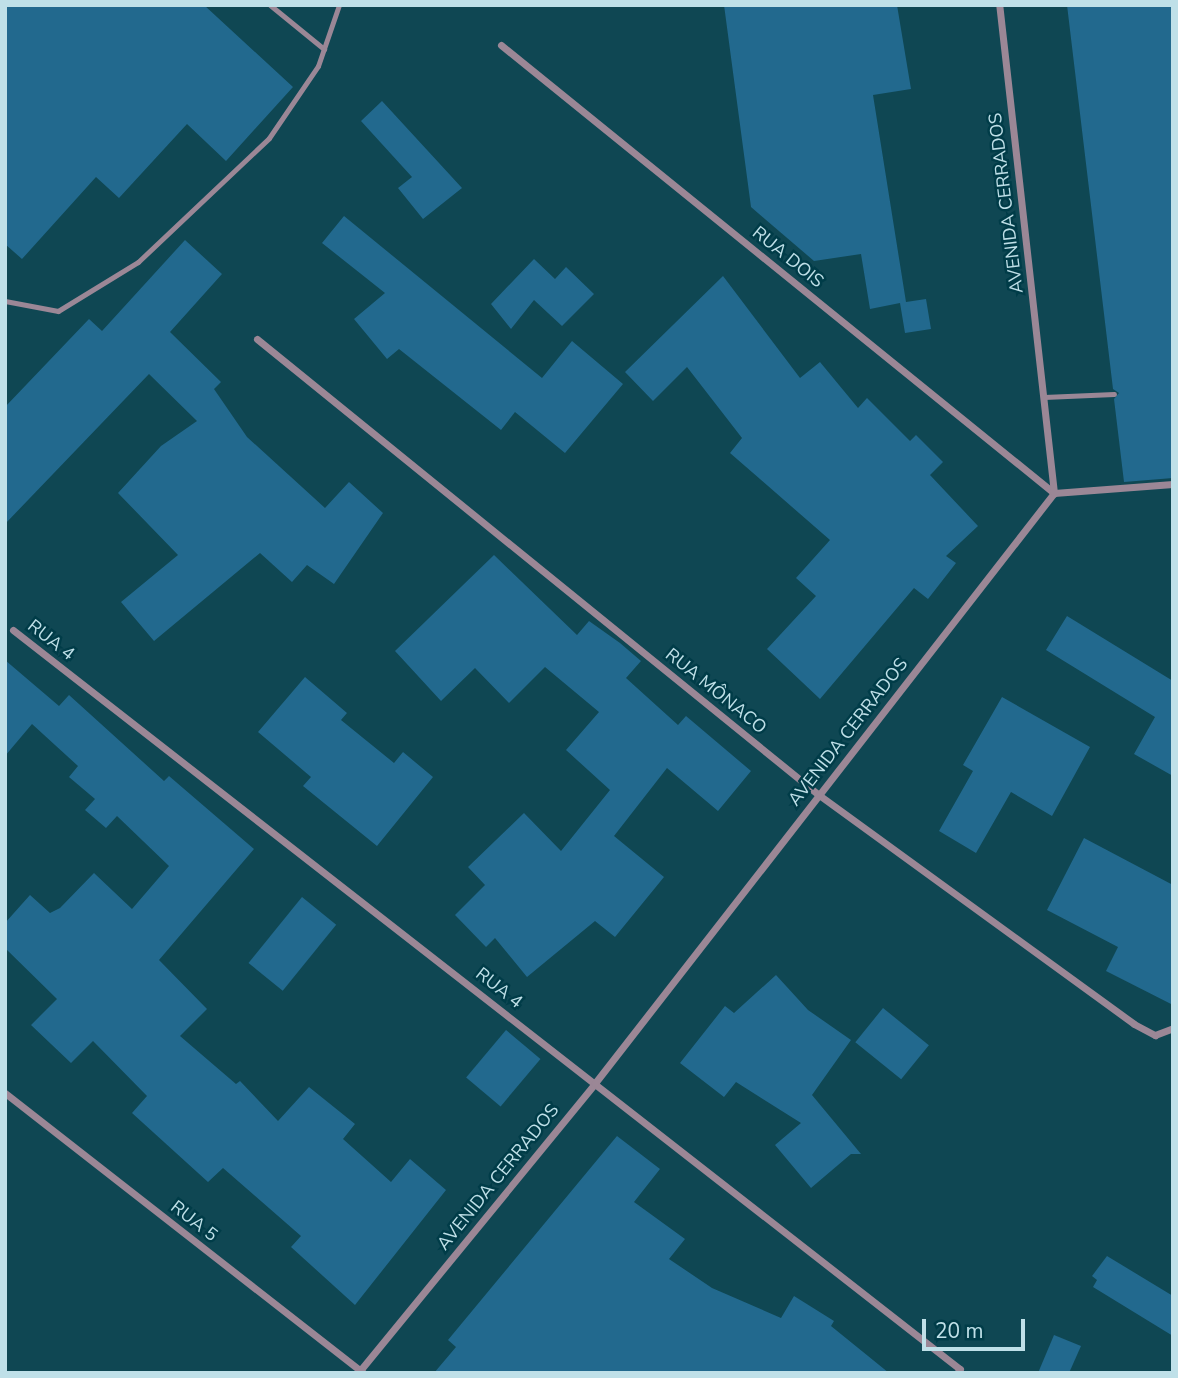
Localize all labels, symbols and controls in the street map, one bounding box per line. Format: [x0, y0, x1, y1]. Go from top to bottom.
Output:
street label: AVENIDA CERRADOS [984, 112, 1028, 294]
street label: RUA DOIS [748, 222, 828, 292]
street label: RUA 4 [23, 615, 79, 665]
street label: RUA MÔNACO [661, 644, 771, 738]
street label: AVENIDA CERRADOS [784, 654, 912, 810]
street label: RUA 4 [471, 963, 527, 1013]
street label: AVENIDA CERRADOS [432, 1100, 564, 1254]
street label: RUA 5 [166, 1196, 222, 1246]
scale bar [926, 1304, 1029, 1348]
text: 20 m [935, 1317, 984, 1345]

